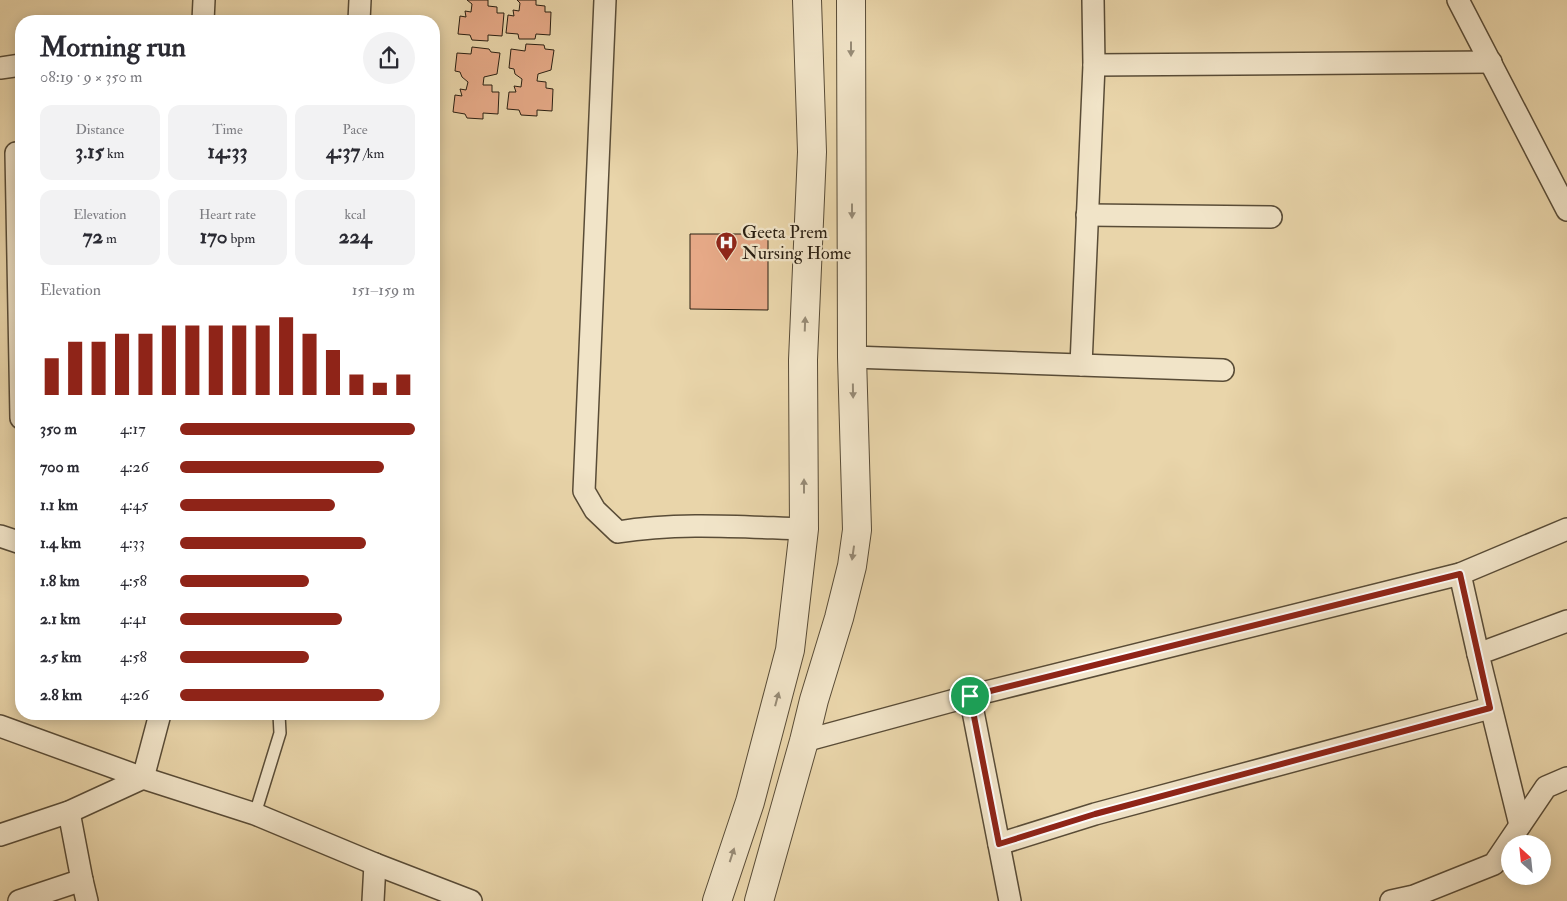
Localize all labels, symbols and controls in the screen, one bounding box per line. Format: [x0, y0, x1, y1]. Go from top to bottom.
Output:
text: Morning run [40, 30, 186, 65]
button: share [363, 32, 415, 84]
one-way arrow [847, 41, 855, 57]
text: 08:19 · 9 × 350 m [40, 67, 142, 87]
text: Distance [75, 121, 124, 138]
text: Time [212, 121, 243, 138]
text: Pace [343, 121, 368, 138]
text: 3.15 [75, 138, 104, 165]
text: 14:33 [207, 138, 248, 165]
text: 4:37 [326, 138, 360, 165]
text: km [104, 145, 124, 162]
text: /km [360, 145, 384, 162]
one-way arrow [848, 203, 856, 219]
text: Elevation [73, 206, 127, 223]
text: Heart rate [199, 206, 256, 223]
text: kcal [344, 206, 366, 223]
place label: Geeta Prem Nursing Home [742, 221, 852, 265]
text: 72 [83, 223, 103, 250]
text: 170 [200, 223, 228, 250]
text: 224 [339, 223, 371, 250]
text: m [103, 230, 117, 247]
text: bpm [228, 230, 255, 247]
hospital icon: Geeta Prem Nursing Home [714, 230, 738, 261]
text: Elevation [40, 280, 101, 300]
text: 151–159 m [352, 280, 415, 300]
one-way arrow [801, 315, 809, 331]
one-way arrow [849, 383, 857, 399]
text: 350 m [40, 419, 77, 439]
text: 4:17 [120, 419, 146, 439]
text: 700 m [40, 457, 79, 477]
text: 4:26 [120, 457, 149, 477]
one-way arrow [800, 478, 808, 494]
text: 1.1 km [40, 495, 78, 515]
text: 4:45 [120, 495, 148, 515]
text: 1.4 km [40, 533, 81, 553]
text: 4:33 [120, 533, 145, 553]
one-way arrow [849, 546, 857, 562]
text: 1.8 km [40, 571, 80, 591]
text: 4:58 [120, 571, 147, 591]
text: 2.1 km [40, 609, 80, 629]
text: 4:41 [120, 609, 147, 629]
text: 2.5 km [40, 647, 81, 667]
text: 4:58 [120, 647, 147, 667]
pin [949, 675, 991, 717]
icon: arrive [956, 682, 984, 710]
text: 2.8 km [40, 685, 82, 705]
text: 4:26 [120, 685, 149, 705]
one-way arrow [773, 691, 781, 706]
north arrow [1501, 835, 1551, 885]
map controls [1501, 835, 1551, 885]
one-way arrow [729, 847, 737, 862]

